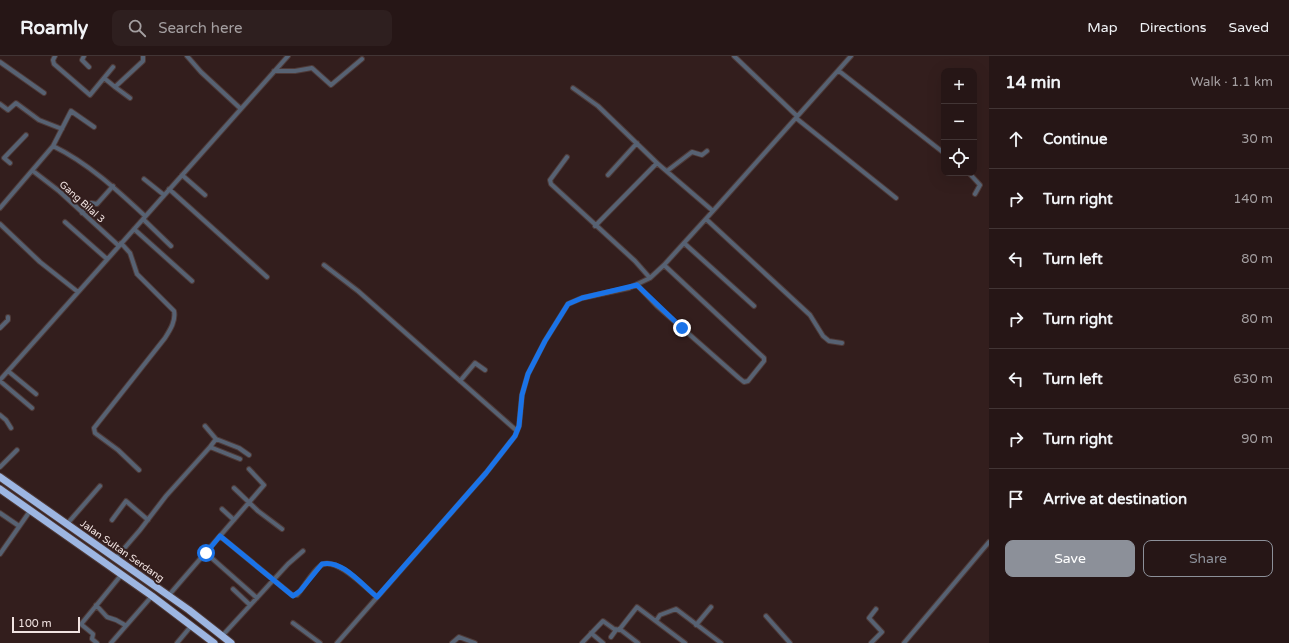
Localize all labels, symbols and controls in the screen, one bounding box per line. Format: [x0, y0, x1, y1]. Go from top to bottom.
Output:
search box [112, 10, 392, 46]
text: Roamly [20, 17, 88, 39]
icon: search [126, 17, 148, 39]
text: Search here [158, 19, 243, 37]
text: Map [1087, 19, 1118, 36]
text: Directions [1140, 19, 1207, 36]
text: Saved [1229, 19, 1269, 36]
map controls [941, 68, 977, 176]
button: + [941, 68, 977, 104]
text: 14 min [1005, 72, 1061, 93]
text: Walk · 1.1 km [1191, 74, 1273, 90]
button: − [941, 104, 977, 140]
icon: ahead [1005, 128, 1027, 150]
text: Continue [1043, 130, 1107, 148]
text: 30 m [1241, 131, 1273, 147]
button: locate [941, 140, 977, 176]
street label: Gang Bilal 3 [57, 178, 107, 226]
icon: right [1005, 188, 1027, 210]
text: Turn right [1043, 190, 1113, 208]
text: 140 m [1233, 191, 1273, 207]
icon: left [1005, 248, 1027, 270]
text: Turn left [1043, 250, 1103, 268]
text: 80 m [1241, 251, 1273, 267]
icon: right [1005, 308, 1027, 330]
text: Turn right [1043, 310, 1113, 328]
text: 80 m [1241, 311, 1273, 327]
route end [673, 319, 691, 337]
icon: left [1005, 368, 1027, 390]
text: Turn left [1043, 370, 1103, 388]
text: 630 m [1233, 371, 1273, 387]
icon: right [1005, 428, 1027, 450]
text: Turn right [1043, 430, 1113, 448]
text: 90 m [1241, 431, 1273, 447]
icon: arrive [1005, 488, 1027, 510]
text: Arrive at destination [1043, 490, 1187, 508]
street label: Jalan Sultan Serdang [78, 517, 166, 585]
button: Save [1005, 540, 1135, 577]
button: Share [1143, 540, 1273, 577]
route start [197, 544, 215, 562]
scale bar [12, 615, 80, 634]
text: 100 m [18, 617, 52, 630]

